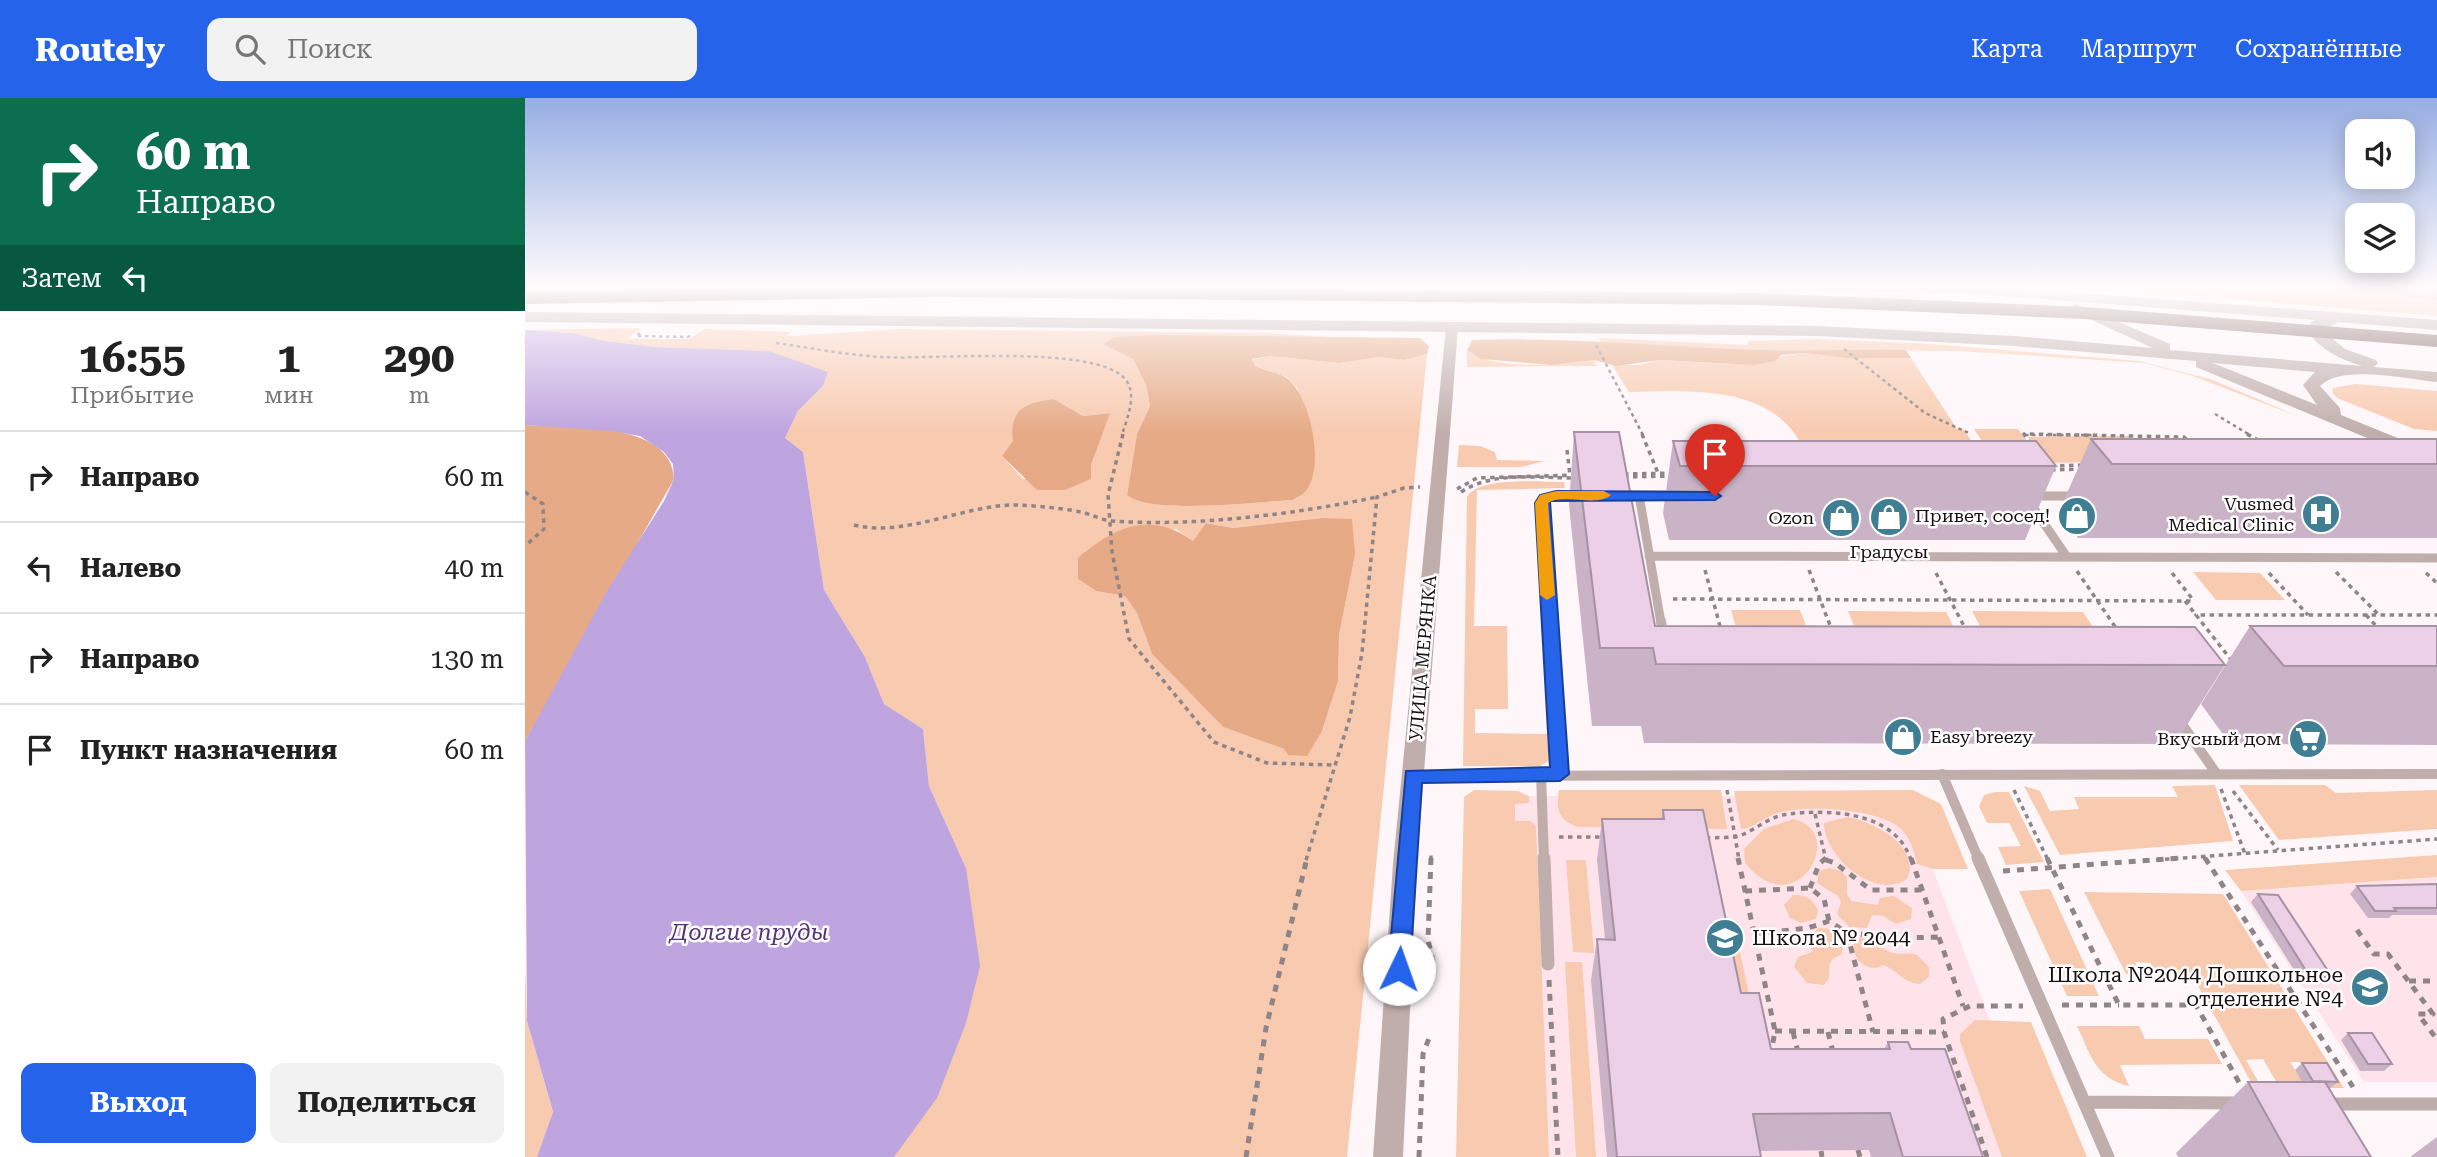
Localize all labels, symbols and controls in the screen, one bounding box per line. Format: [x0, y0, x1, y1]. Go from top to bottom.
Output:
search box [207, 18, 697, 81]
text: Routely [35, 30, 165, 69]
icon: search [231, 30, 269, 68]
text: Поиск [287, 34, 372, 64]
text: Карта [1971, 35, 2043, 63]
text: Маршрут [2081, 35, 2197, 63]
text: Сохранённые [2235, 35, 2402, 63]
map controls [2345, 119, 2415, 273]
button: sound [2345, 119, 2415, 189]
text: 60 m [136, 124, 251, 181]
icon: right [21, 126, 112, 217]
text: Направо [136, 183, 276, 221]
button: layers [2345, 203, 2415, 273]
icon: left [116, 259, 154, 297]
text: Затем [21, 263, 102, 293]
text: 16:55 [79, 333, 186, 382]
text: 1 [277, 333, 301, 382]
text: 290 [384, 333, 454, 382]
text: Прибытие [71, 382, 194, 409]
text: мин [264, 382, 313, 409]
text: m [409, 382, 430, 409]
pin [1685, 424, 1745, 496]
icon: arrive [1696, 435, 1734, 473]
icon: right [21, 458, 59, 496]
text: Направо [80, 462, 200, 492]
text: 60 m [445, 462, 504, 492]
place label: Vusmed Medical Clinic [2168, 493, 2294, 535]
hospital icon: Vusmed Medical Clinic [2300, 493, 2342, 535]
shop icon: Привет, сосед! [2056, 495, 2098, 537]
shop icon: Градусы [1868, 496, 1910, 538]
shop icon: Ozon [1820, 497, 1862, 539]
place label: Привет, сосед! [1915, 505, 2050, 526]
place label: Ozon [1769, 507, 1814, 528]
place label: Градусы [1850, 541, 1928, 562]
icon: left [21, 549, 59, 587]
text: Налево [80, 553, 181, 583]
text: 40 m [445, 553, 504, 583]
street label: УЛИЦА МЕРЯНКА [1405, 574, 1440, 742]
icon: right [21, 640, 59, 678]
text: Направо [80, 644, 200, 674]
text: 130 m [430, 644, 504, 674]
shop icon: Easy breezy [1882, 716, 1924, 758]
supermarket icon: Вкусный дом [2287, 718, 2329, 760]
place label: Easy breezy [1930, 726, 2033, 747]
place label: Вкусный дом [2157, 728, 2281, 749]
icon: arrive [21, 731, 59, 769]
text: Пункт назначения [80, 735, 337, 765]
text: 60 m [445, 735, 504, 765]
school or university icon: Школа № 2044 [1704, 917, 1746, 959]
water label: Долгие пруды [667, 919, 829, 946]
place label: Школа № 2044 [1752, 926, 1911, 950]
position arrow [1362, 932, 1436, 1006]
place label: Школа №2044 Дошкольное отделение №4 [2048, 963, 2343, 1011]
school or university icon: Школа №2044 Дошкольное отделение №4 [2349, 966, 2391, 1008]
button: Выход [21, 1063, 256, 1143]
button: Поделиться [270, 1063, 504, 1143]

